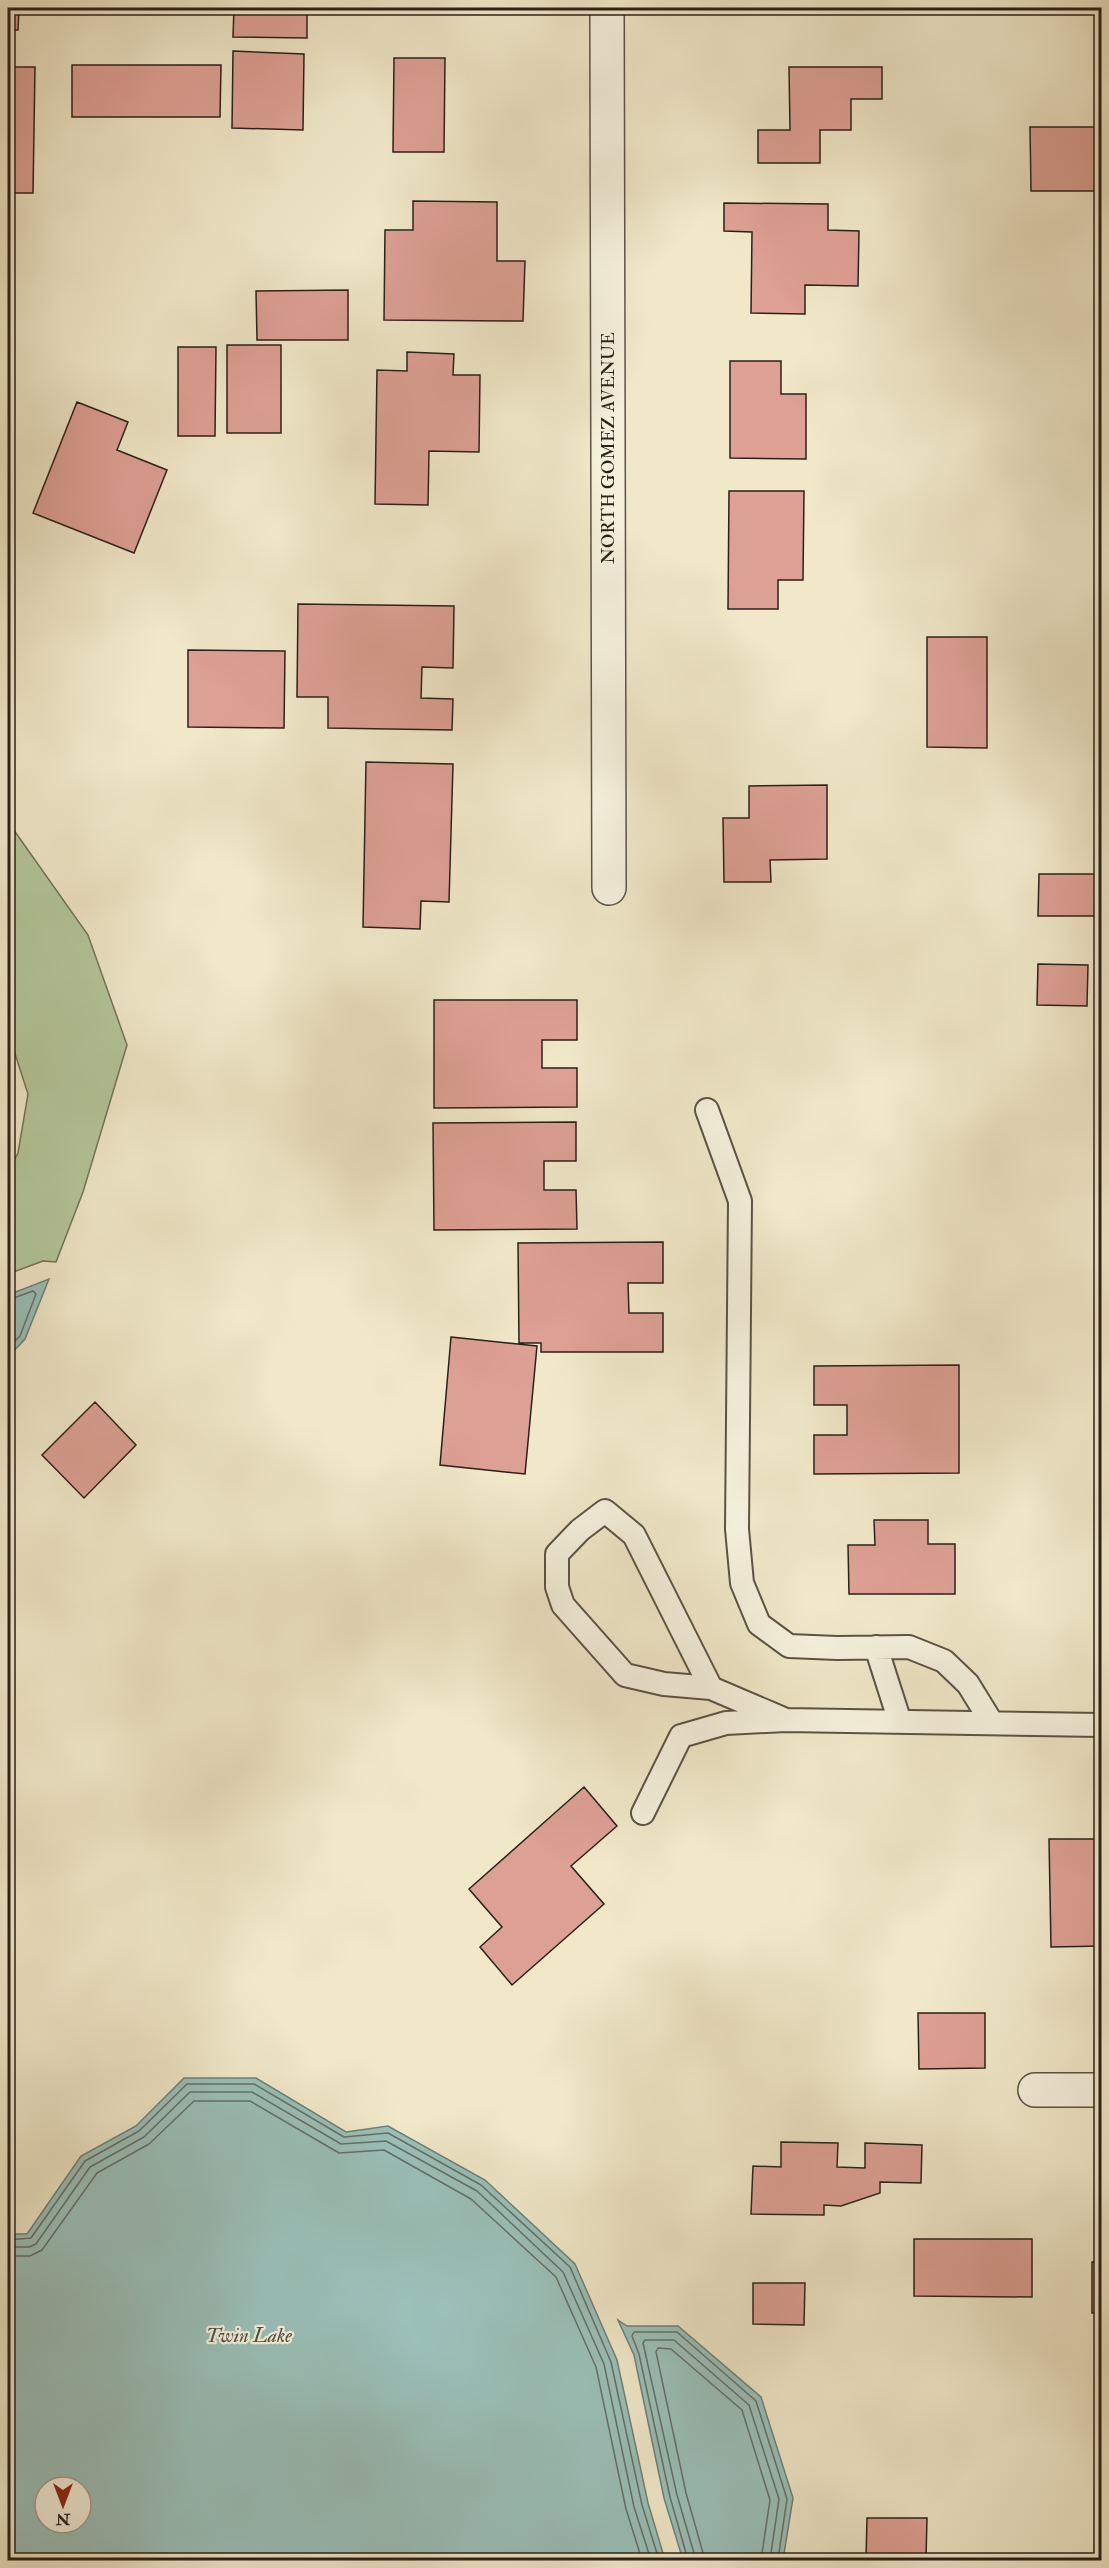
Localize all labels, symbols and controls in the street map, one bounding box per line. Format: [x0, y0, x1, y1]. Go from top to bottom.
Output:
street label: NORTH GOMEZ AVENUE [597, 332, 620, 564]
water label: Twin Lake [206, 2323, 292, 2348]
north arrow [33, 2475, 93, 2535]
text: N [55, 2509, 71, 2529]

